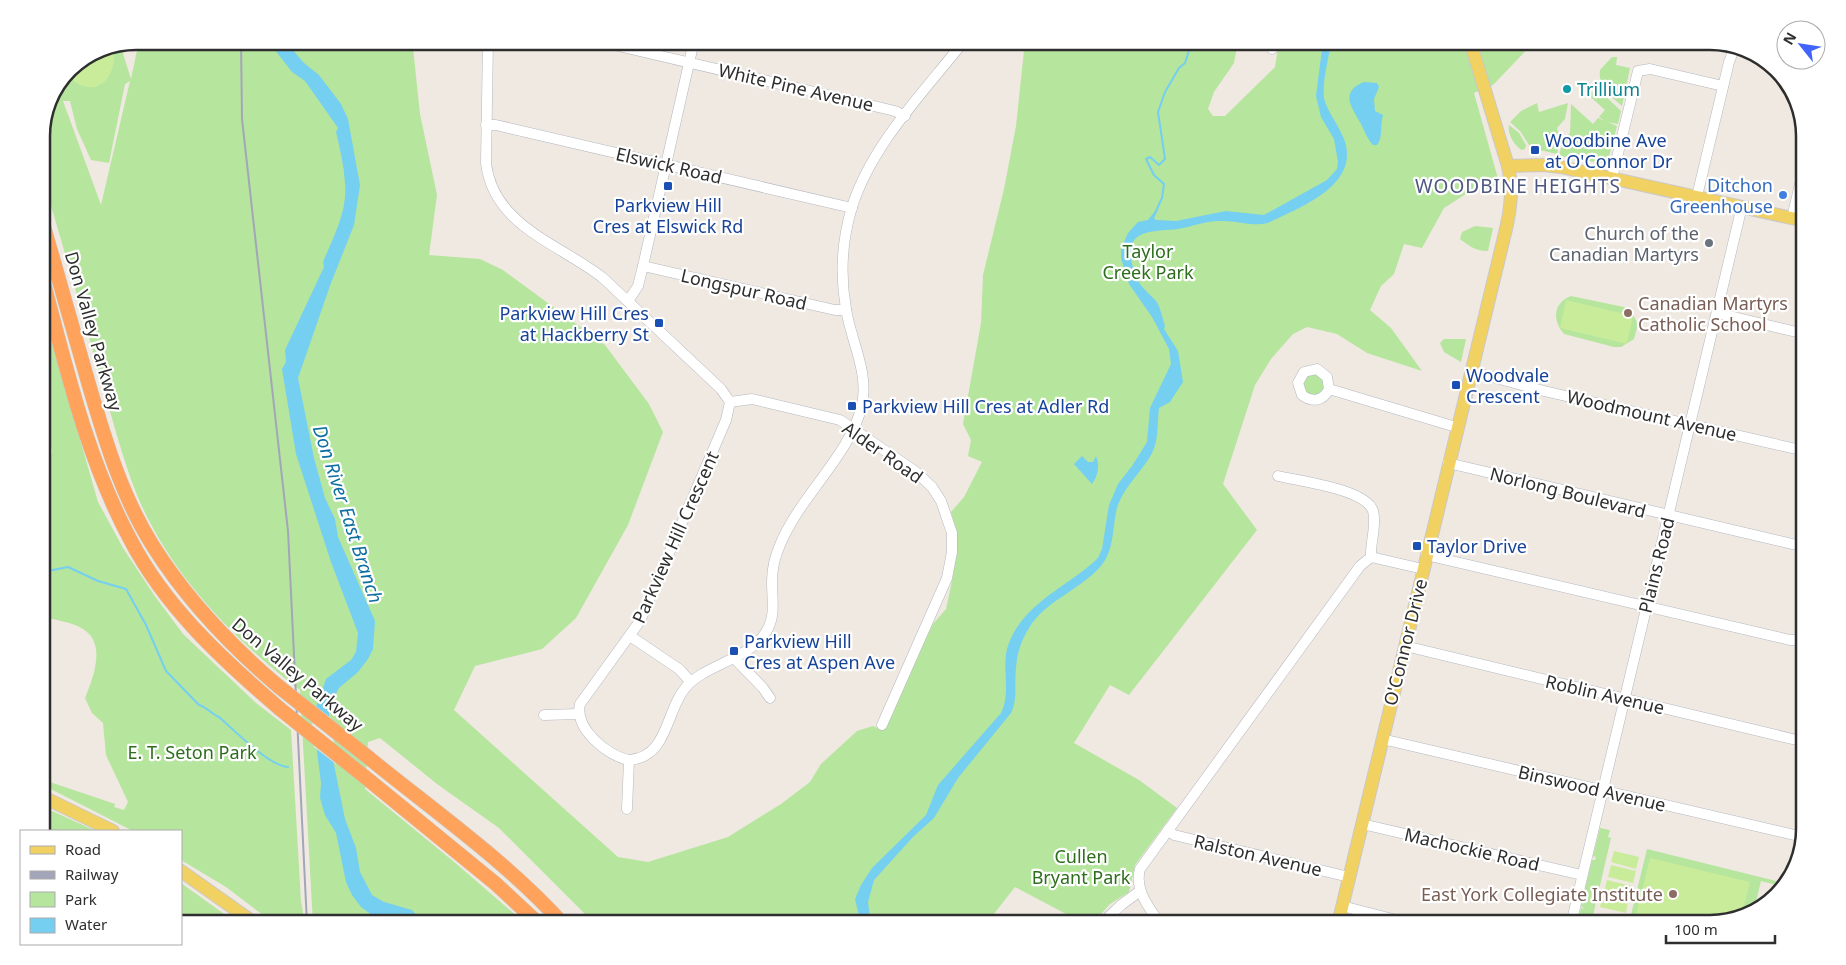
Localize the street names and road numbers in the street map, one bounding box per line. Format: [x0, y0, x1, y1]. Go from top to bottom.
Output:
street label: White Pine Avenue [716, 57, 876, 117]
street label: Elswick Road [614, 141, 724, 189]
street label: Don Valley Parkway [60, 248, 128, 414]
street label: Longspur Road [679, 263, 809, 315]
street label: Woodmount Avenue [1565, 384, 1739, 446]
street label: Alder Road [838, 416, 928, 488]
street label: Parkview Hill Crescent [626, 447, 724, 627]
street label: Norlong Boulevard [1487, 461, 1649, 523]
street label: Plains Road [1633, 515, 1679, 615]
street label: O'Connor Drive [1378, 576, 1432, 708]
street label: Don Valley Parkway [227, 612, 369, 737]
street label: Roblin Avenue [1543, 669, 1667, 719]
street label: Binswood Avenue [1516, 759, 1668, 817]
street label: Machockie Road [1402, 822, 1542, 876]
street label: Ralston Avenue [1192, 829, 1324, 881]

